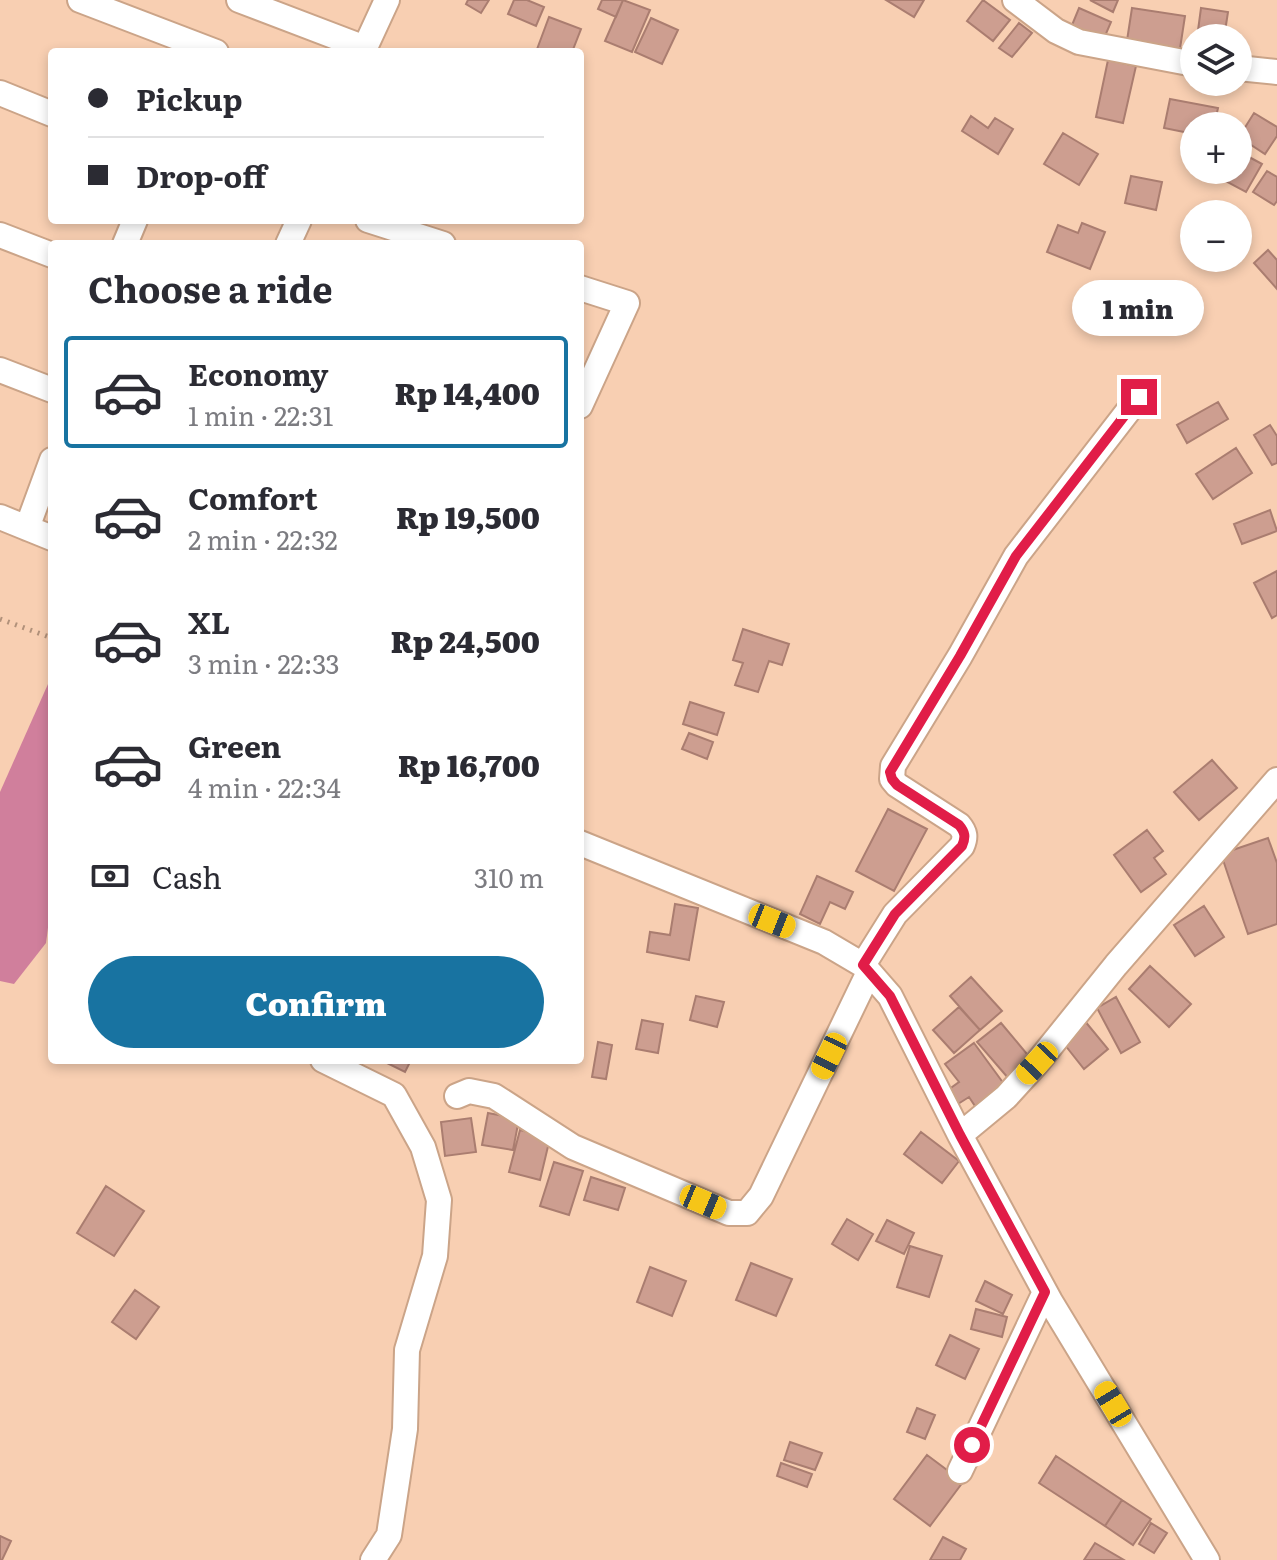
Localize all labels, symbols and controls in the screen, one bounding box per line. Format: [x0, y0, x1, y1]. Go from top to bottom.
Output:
map controls [1180, 24, 1252, 272]
button: layers [1180, 24, 1252, 96]
text: Pickup [136, 76, 243, 120]
button: + [1180, 112, 1252, 184]
text: Drop-off [136, 153, 266, 197]
button: − [1180, 200, 1252, 272]
text: Choose a ride [88, 261, 333, 314]
callout: 1 min [1073, 281, 1205, 337]
text: 1 min [1103, 288, 1173, 327]
text: Economy [188, 351, 328, 395]
icon: car [92, 356, 164, 428]
text: Rp 14,400 [394, 370, 540, 414]
route end [1121, 379, 1157, 415]
text: 1 min · 22:31 [188, 395, 333, 434]
text: Comfort [188, 475, 318, 519]
icon: car [92, 480, 164, 552]
text: Rp 19,500 [396, 494, 540, 538]
text: 2 min · 22:32 [188, 519, 338, 558]
text: XL [188, 599, 230, 643]
icon: car [92, 604, 164, 676]
text: Rp 24,500 [391, 618, 540, 662]
text: 3 min · 22:33 [188, 643, 340, 682]
text: Green [188, 723, 281, 767]
icon: car [92, 728, 164, 800]
text: Rp 16,700 [398, 742, 540, 786]
text: 4 min · 22:34 [188, 767, 341, 806]
icon: cash [88, 854, 132, 898]
text: Cash [152, 854, 222, 898]
text: 310 m [474, 857, 544, 896]
car [745, 901, 799, 941]
button: Confirm [88, 956, 544, 1048]
car [808, 1029, 850, 1083]
car [1012, 1037, 1062, 1089]
car [676, 1182, 730, 1222]
car [1090, 1377, 1136, 1431]
route start [954, 1427, 990, 1463]

